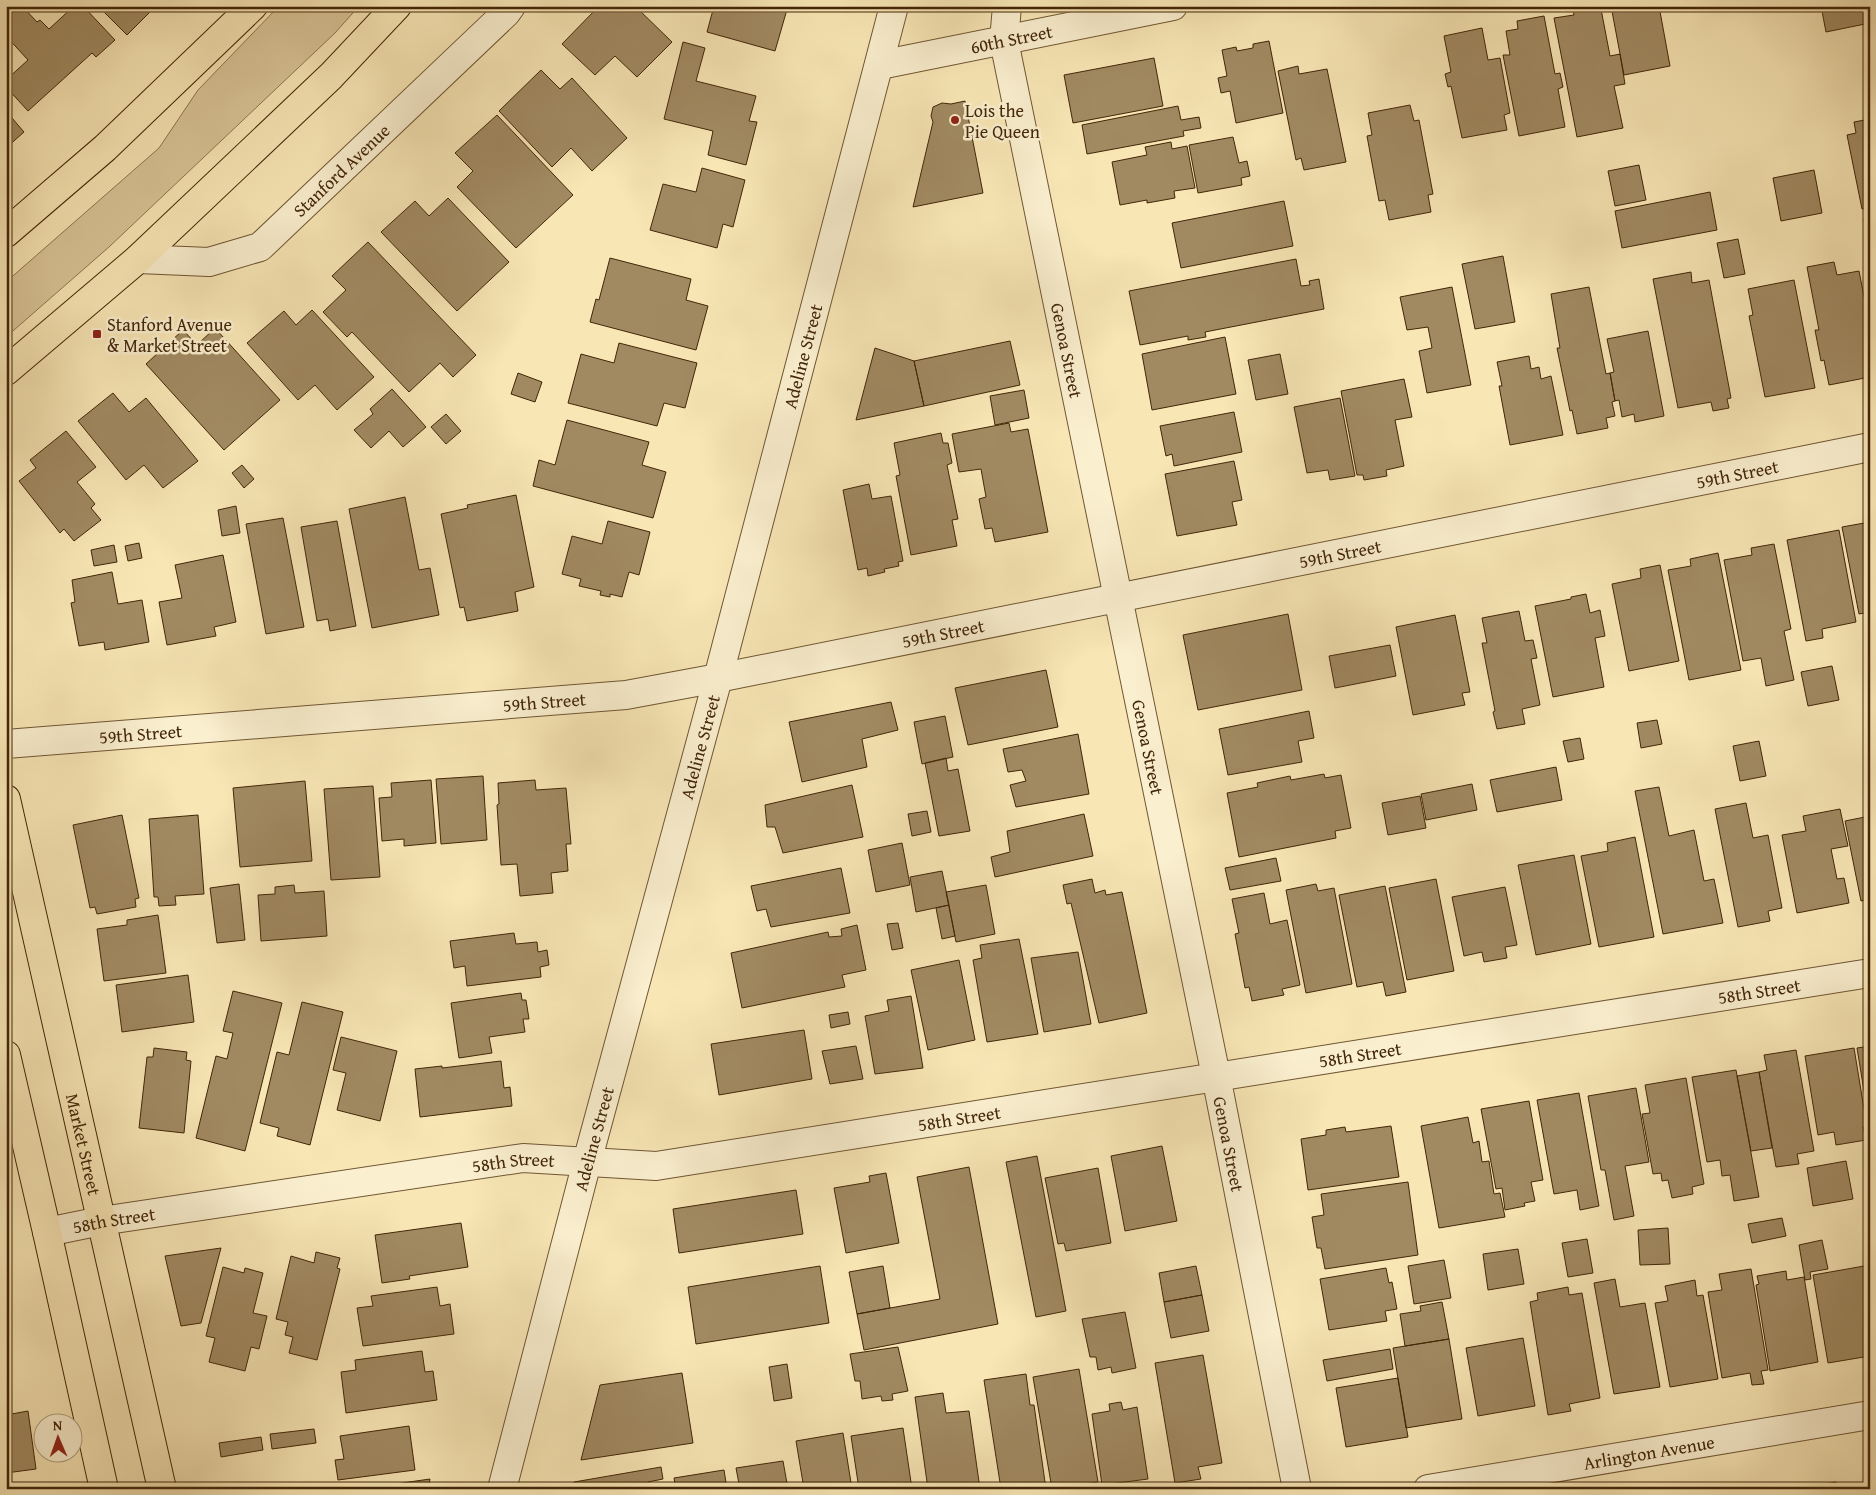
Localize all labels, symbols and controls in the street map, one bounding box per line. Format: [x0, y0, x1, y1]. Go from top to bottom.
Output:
street label: 60th Street [968, 17, 1056, 60]
place label: Lois the Pie Queen [965, 97, 1040, 145]
marker: Lois the Pie Queen [949, 114, 961, 126]
street label: Stanford Avenue [286, 117, 396, 223]
street label: Adeline Street [776, 300, 829, 411]
street label: Genoa Street [1044, 301, 1090, 401]
place label: Stanford Avenue & Market Street [107, 311, 232, 359]
marker: Stanford Avenue & Market Street [91, 328, 103, 340]
street label: 59th Street [1694, 452, 1781, 495]
street label: 59th Street [1297, 532, 1384, 575]
street label: 59th Street [900, 611, 987, 654]
street label: 59th Street [502, 685, 588, 718]
street label: Adeline Street [672, 691, 727, 802]
street label: Genoa Street [1126, 697, 1172, 798]
street label: 59th Street [98, 717, 184, 750]
street label: 58th Street [1716, 971, 1803, 1011]
street label: 58th Street [1317, 1034, 1404, 1074]
street label: Adeline Street [567, 1083, 621, 1194]
street label: Market Street [59, 1091, 109, 1199]
street label: Genoa Street [1207, 1094, 1252, 1195]
street label: 58th Street [916, 1098, 1003, 1138]
street label: 58th Street [470, 1144, 556, 1179]
street label: 58th Street [70, 1199, 158, 1240]
north arrow [32, 1412, 82, 1462]
text: N [53, 1415, 63, 1435]
street label: Arlington Avenue [1581, 1428, 1717, 1476]

